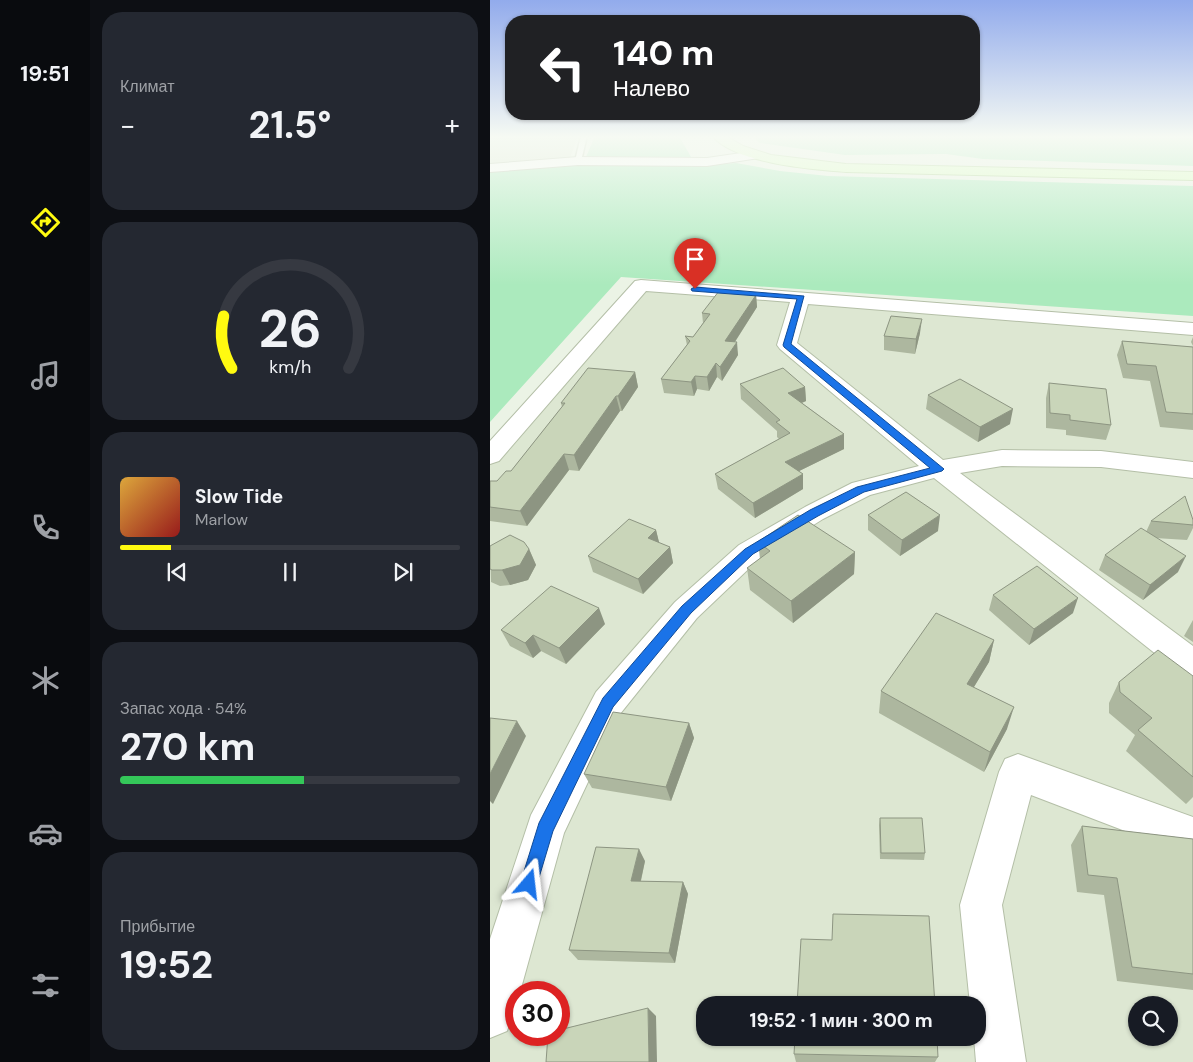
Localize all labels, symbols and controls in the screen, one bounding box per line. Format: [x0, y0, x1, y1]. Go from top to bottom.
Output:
text: 140 m [613, 30, 714, 76]
icon: left [530, 35, 595, 100]
text: 19:51 [20, 59, 70, 88]
text: Налево [613, 74, 690, 103]
text: Климат [120, 76, 174, 97]
text: 21.5° [249, 100, 331, 150]
text: − [120, 107, 135, 144]
text: + [445, 107, 460, 144]
icon: directions [28, 205, 63, 240]
pin [674, 238, 716, 289]
icon: arrive [681, 245, 709, 273]
text: 26 [259, 295, 321, 363]
text: km/h [269, 355, 311, 379]
icon: music [28, 358, 63, 393]
text: Slow Tide [195, 484, 283, 509]
text: Marlow [195, 509, 248, 530]
icon: phone [28, 510, 63, 545]
icon: previous [163, 558, 191, 586]
icon: pause [276, 558, 304, 586]
icon: next [389, 558, 417, 586]
icon: climate [28, 663, 63, 698]
text: Запас хода · 54% [120, 698, 247, 719]
text: 270 km [120, 722, 255, 772]
icon: car [28, 816, 63, 851]
position arrow [502, 857, 554, 909]
text: Прибытие [120, 916, 195, 937]
text: 19:52 [120, 940, 213, 990]
icon: filters [28, 968, 63, 1003]
speed limit sign: 30 [505, 981, 570, 1046]
map controls [1128, 996, 1178, 1046]
button: search [1128, 996, 1178, 1046]
text: 19:52 · 1 мин · 300 m [749, 1008, 933, 1033]

